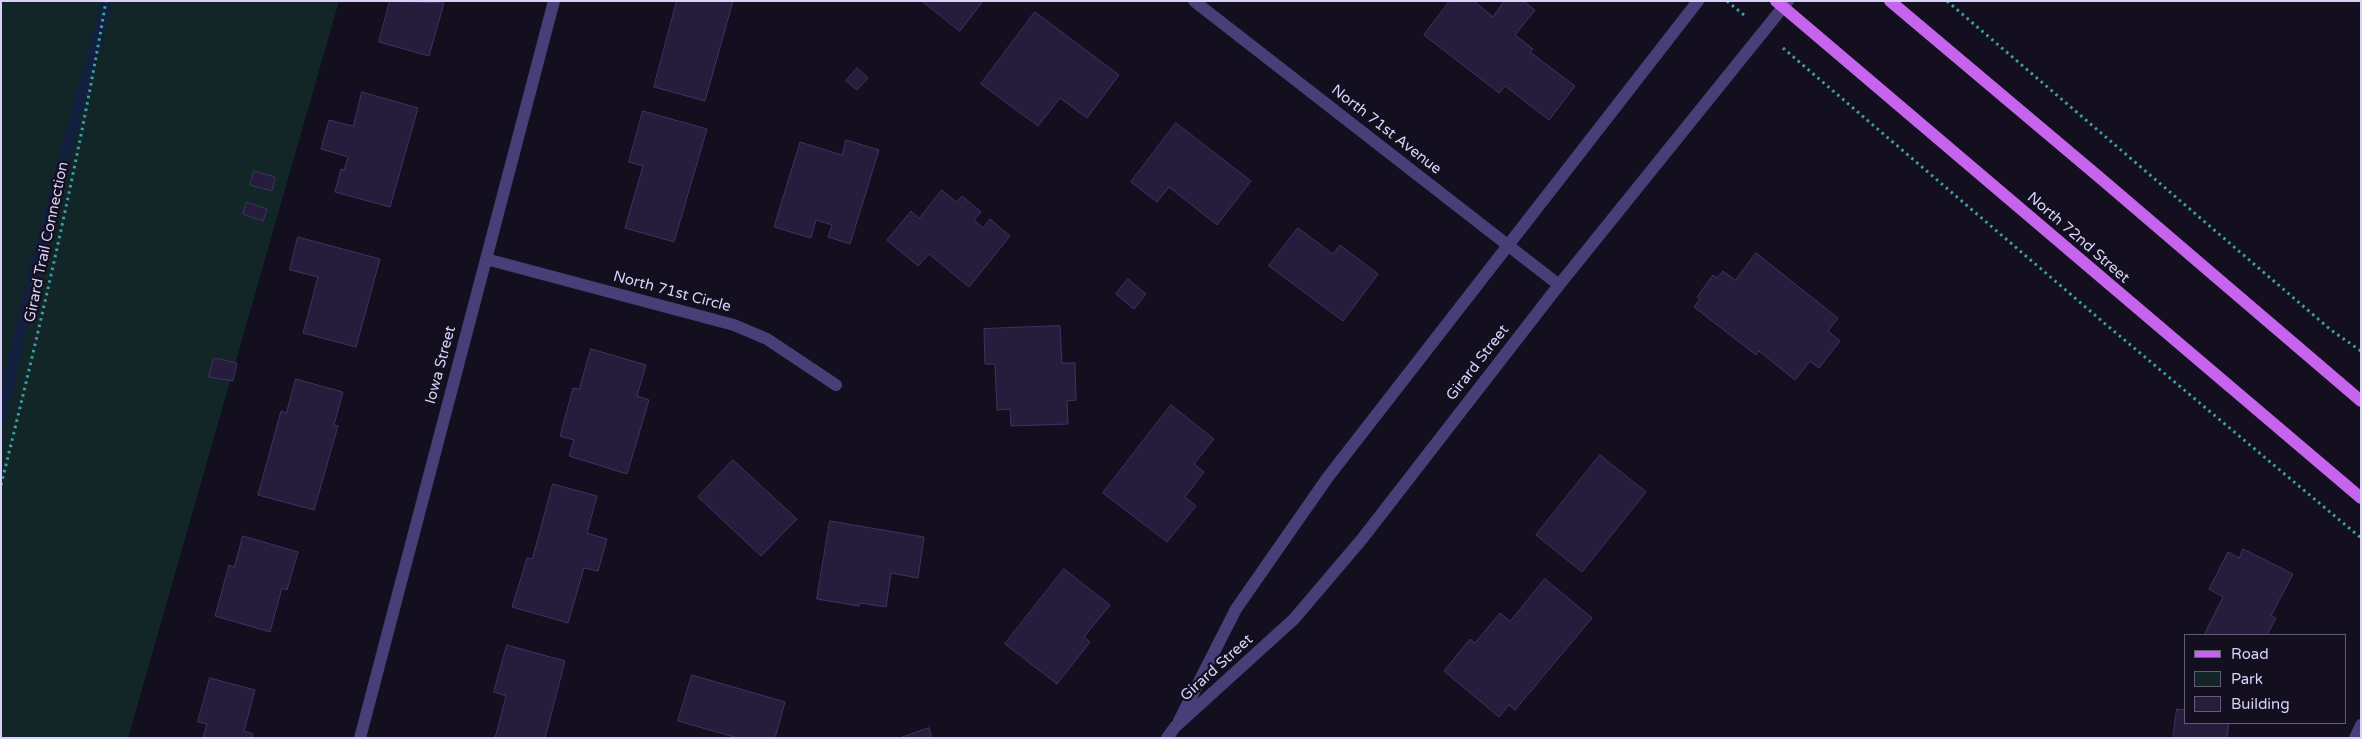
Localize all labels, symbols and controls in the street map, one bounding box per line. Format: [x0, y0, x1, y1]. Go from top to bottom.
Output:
street label: North 71st Avenue [1327, 81, 1445, 179]
street label: Girard Trail Connection [21, 160, 73, 324]
street label: North 72nd Street [2023, 189, 2133, 287]
street label: North 71st Circle [611, 268, 733, 316]
street label: Girard Street [1443, 322, 1513, 404]
street label: Iowa Street [422, 324, 460, 406]
street label: Girard Street [1177, 631, 1257, 705]
legend [2184, 634, 2347, 724]
text: Road [2231, 645, 2269, 663]
text: Park [2231, 670, 2263, 688]
text: Building [2231, 695, 2290, 713]

